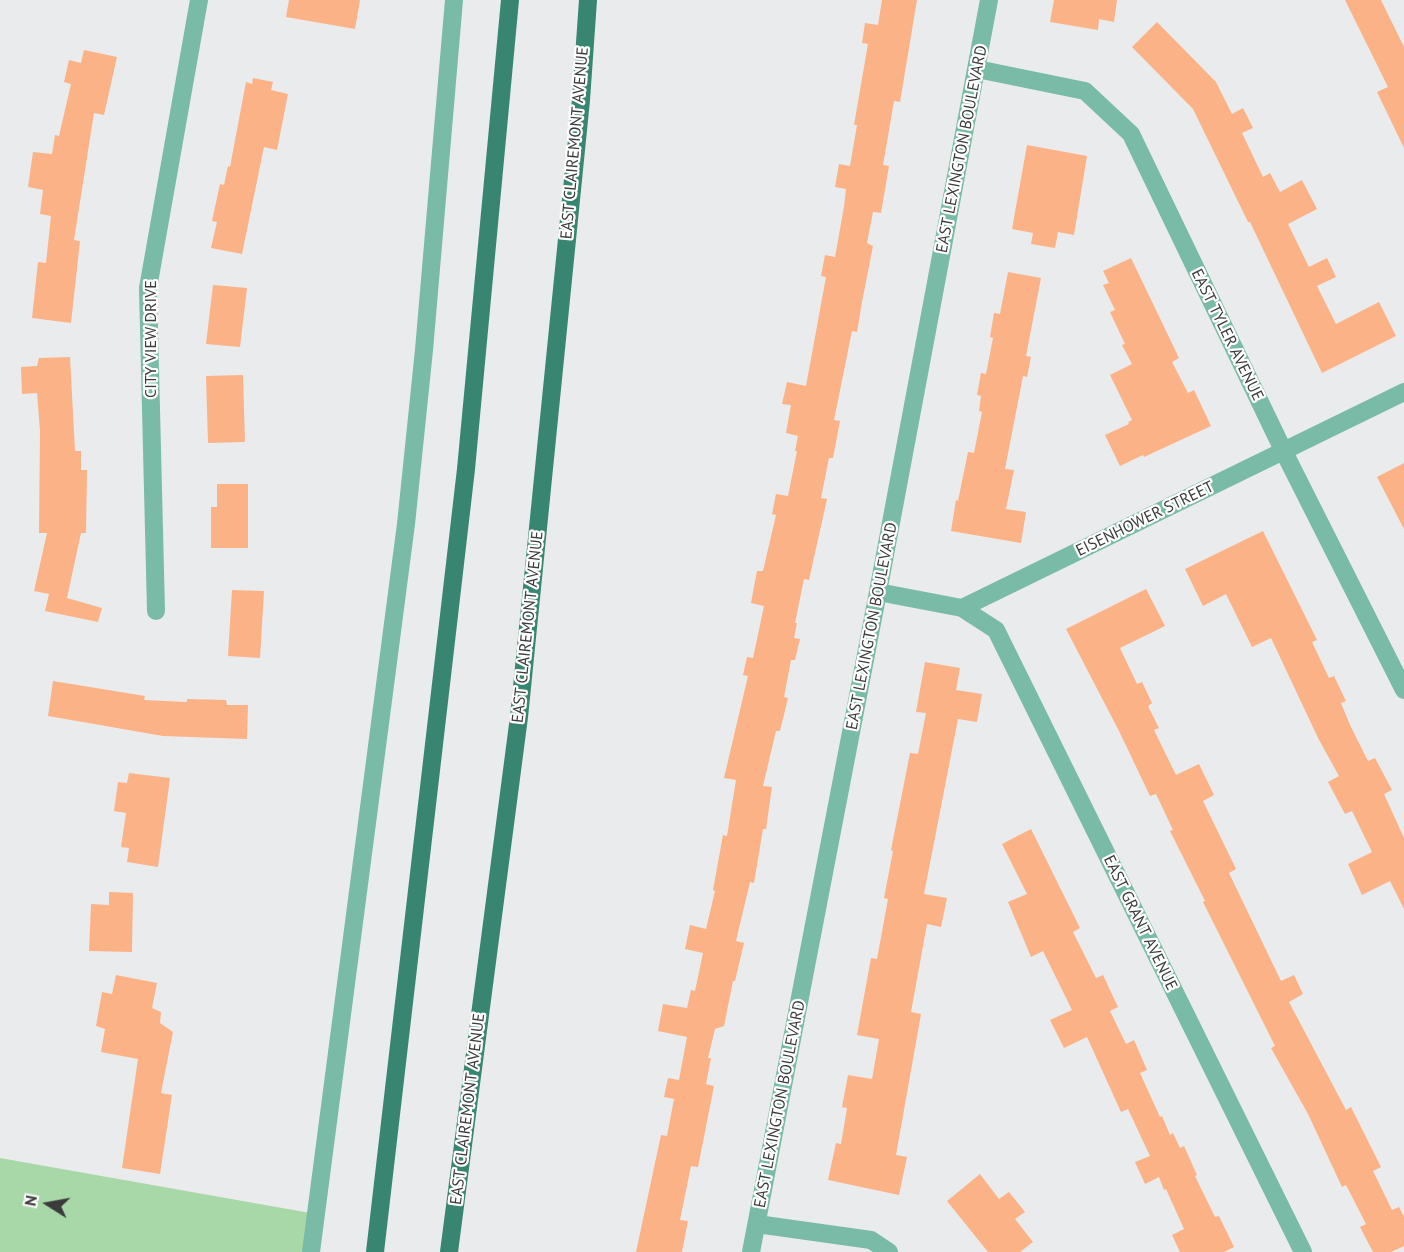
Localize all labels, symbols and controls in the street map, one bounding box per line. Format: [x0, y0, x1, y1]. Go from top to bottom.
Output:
street label: EAST LEXINGTON BOULEVARD [932, 44, 992, 254]
street label: EAST CLAIREMONT AVENUE [557, 46, 593, 240]
street label: EAST TYLER AVENUE [1187, 266, 1267, 404]
street label: CITY VIEW DRIVE [141, 280, 161, 398]
street label: EISENHOWER STREET [1073, 477, 1217, 561]
street label: EAST LEXINGTON BOULEVARD [842, 521, 902, 731]
street label: EAST CLAIREMONT AVENUE [508, 530, 548, 724]
street label: EAST GRANT AVENUE [1099, 852, 1181, 994]
street label: EAST LEXINGTON BOULEVARD [750, 999, 810, 1209]
street label: EAST CLAIREMONT AVENUE [447, 1012, 489, 1206]
north arrow [18, 1174, 78, 1234]
text: N [20, 1194, 41, 1208]

